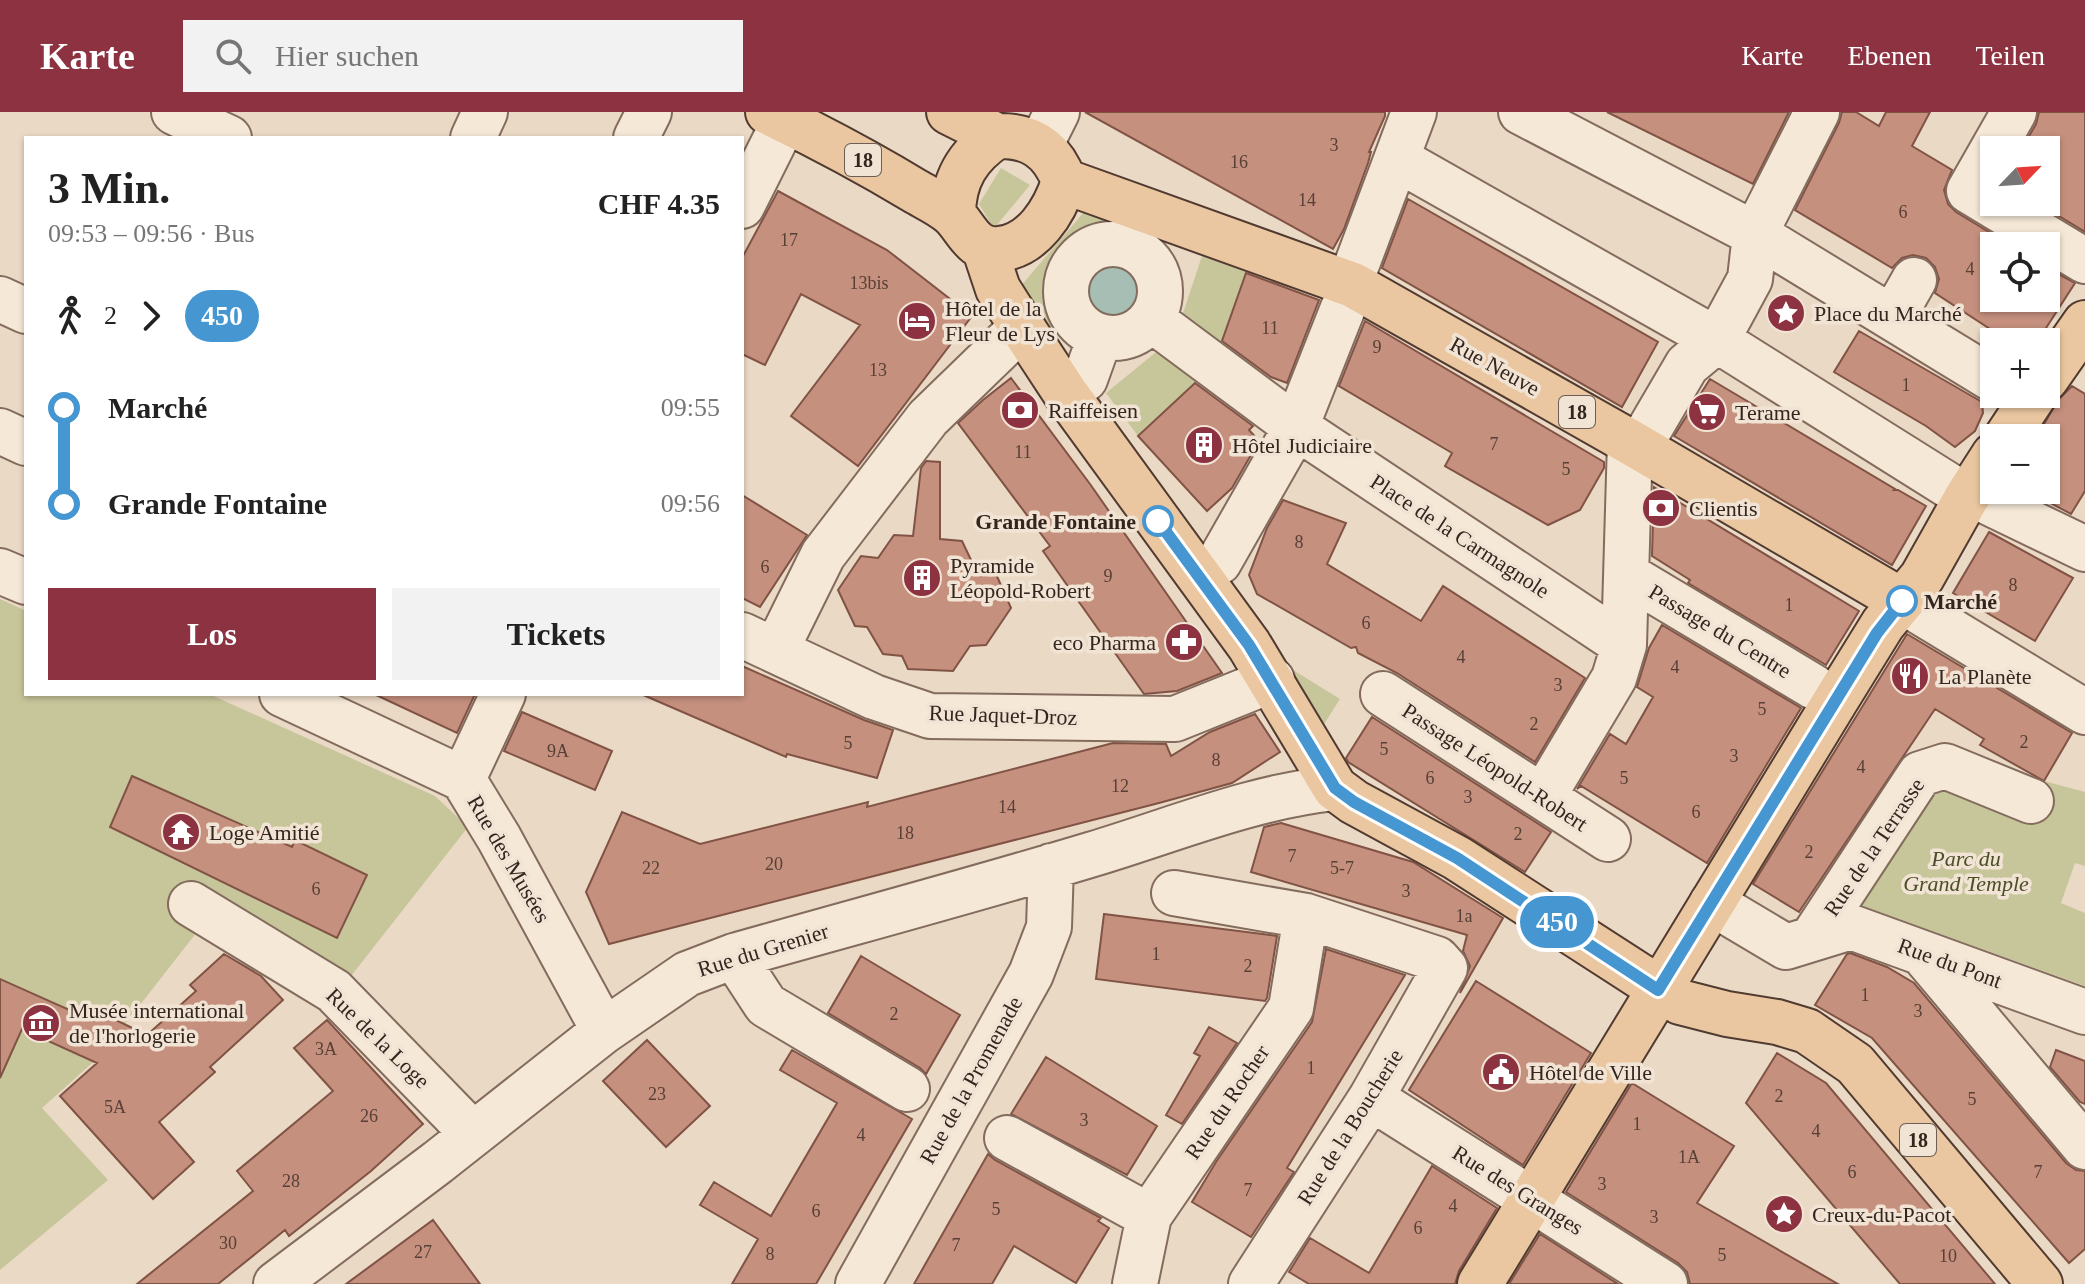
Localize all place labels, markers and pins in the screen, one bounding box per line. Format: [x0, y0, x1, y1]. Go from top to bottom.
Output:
place icon: Place du Marché [1765, 292, 1807, 334]
place label: Hôtel de la Fleur de Lys [945, 296, 1055, 346]
hotel icon: Hôtel de la Fleur de Lys [896, 300, 938, 342]
place label: Place du Marché [1814, 301, 1962, 326]
bank icon: Raiffeisen [999, 389, 1041, 431]
supermarket icon: Terame [1686, 391, 1728, 433]
place label: Raiffeisen [1048, 398, 1138, 423]
place label: Terame [1735, 400, 1801, 425]
building icon: Hôtel Judiciaire [1183, 424, 1225, 466]
place label: Hôtel Judiciaire [1232, 433, 1372, 458]
bank icon: Clientis [1640, 487, 1682, 529]
place label: Clientis [1689, 496, 1757, 521]
marker: Grande Fontaine [1143, 506, 1173, 536]
place label: Grande Fontaine [975, 509, 1136, 534]
place label: Pyramide Léopold-Robert [950, 553, 1091, 603]
building icon: Pyramide Léopold-Robert [901, 557, 943, 599]
marker: Marché [1887, 586, 1917, 616]
place label: Marché [1924, 589, 1997, 614]
pharmacy icon: eco Pharma [1163, 621, 1205, 663]
place label: eco Pharma [1053, 630, 1156, 655]
restaurant icon: La Planète [1889, 655, 1931, 697]
place label: La Planète [1938, 664, 2031, 689]
temple icon: Loge Amitié [160, 811, 202, 853]
place label: Loge Amitié [209, 820, 320, 845]
place label: Musée international de l'horlogerie [69, 998, 244, 1048]
museum icon: Musée international de l'horlogerie [20, 1002, 62, 1044]
public building icon: Hôtel de Ville [1480, 1051, 1522, 1093]
place label: Hôtel de Ville [1529, 1060, 1652, 1085]
place icon: Creux-du-Pacot [1763, 1193, 1805, 1235]
place label: Creux-du-Pacot [1812, 1202, 1951, 1227]

